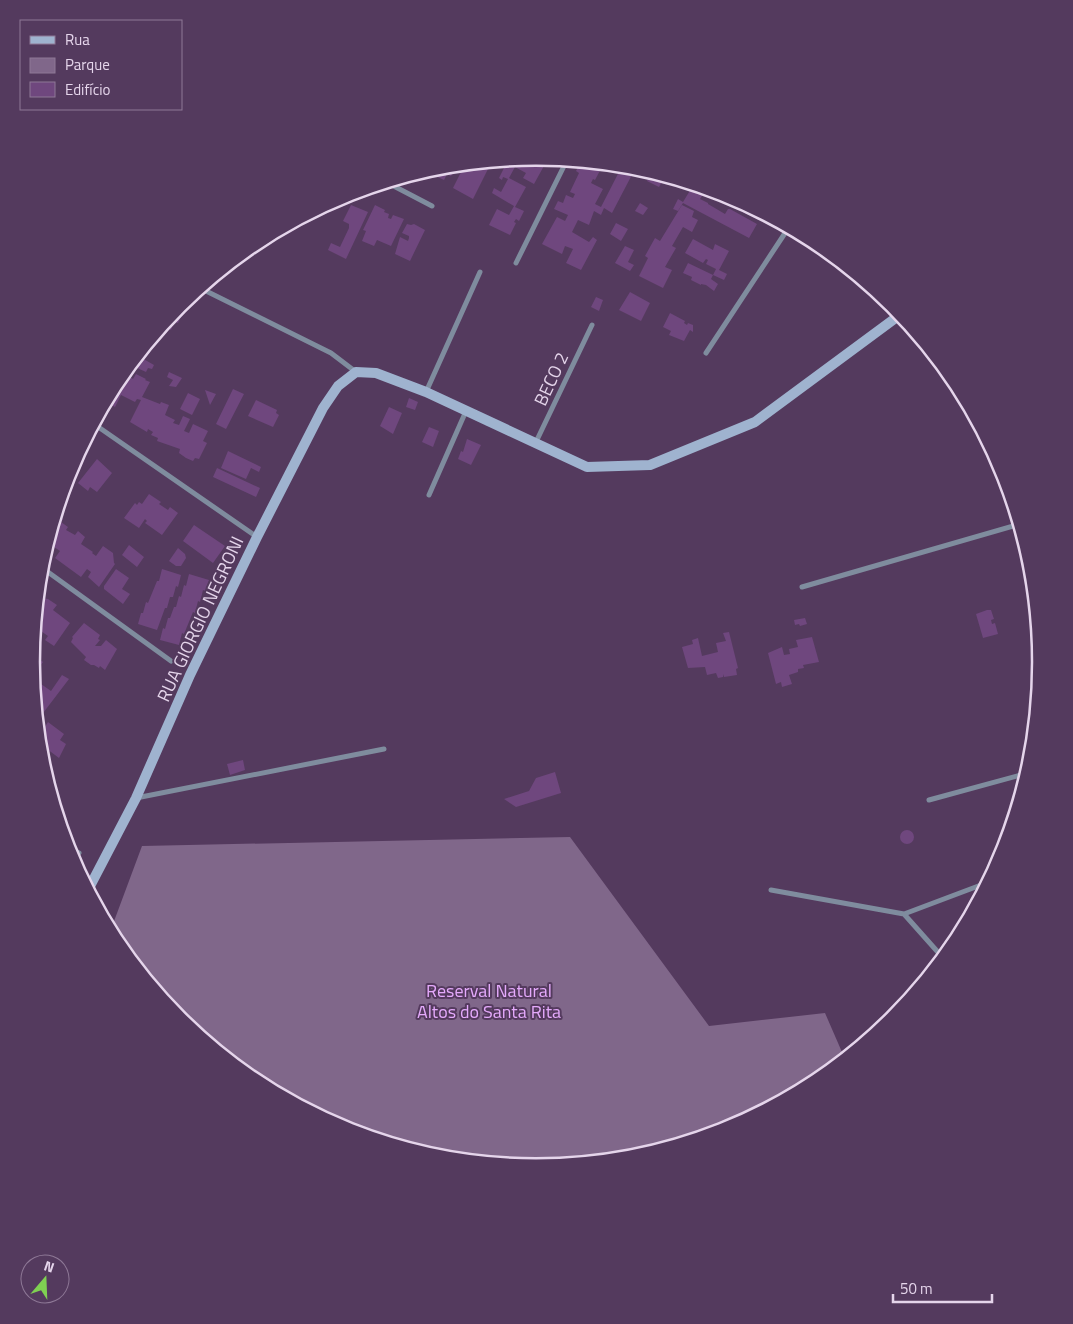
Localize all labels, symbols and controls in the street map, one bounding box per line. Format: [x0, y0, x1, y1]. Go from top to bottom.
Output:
legend [20, 20, 182, 110]
text: Rua [65, 28, 90, 51]
text: Parque [65, 53, 110, 76]
text: Edifício [65, 78, 110, 101]
street label: BECO 2 [527, 348, 575, 410]
street label: RUA GIORGIO NEGRONI [150, 532, 250, 706]
park label: Reserval Natural Altos do Santa Rita [417, 977, 561, 1025]
north arrow [20, 1254, 70, 1304]
text: N [41, 1255, 57, 1278]
scale bar [893, 1272, 992, 1304]
text: 50 m [900, 1277, 933, 1300]

